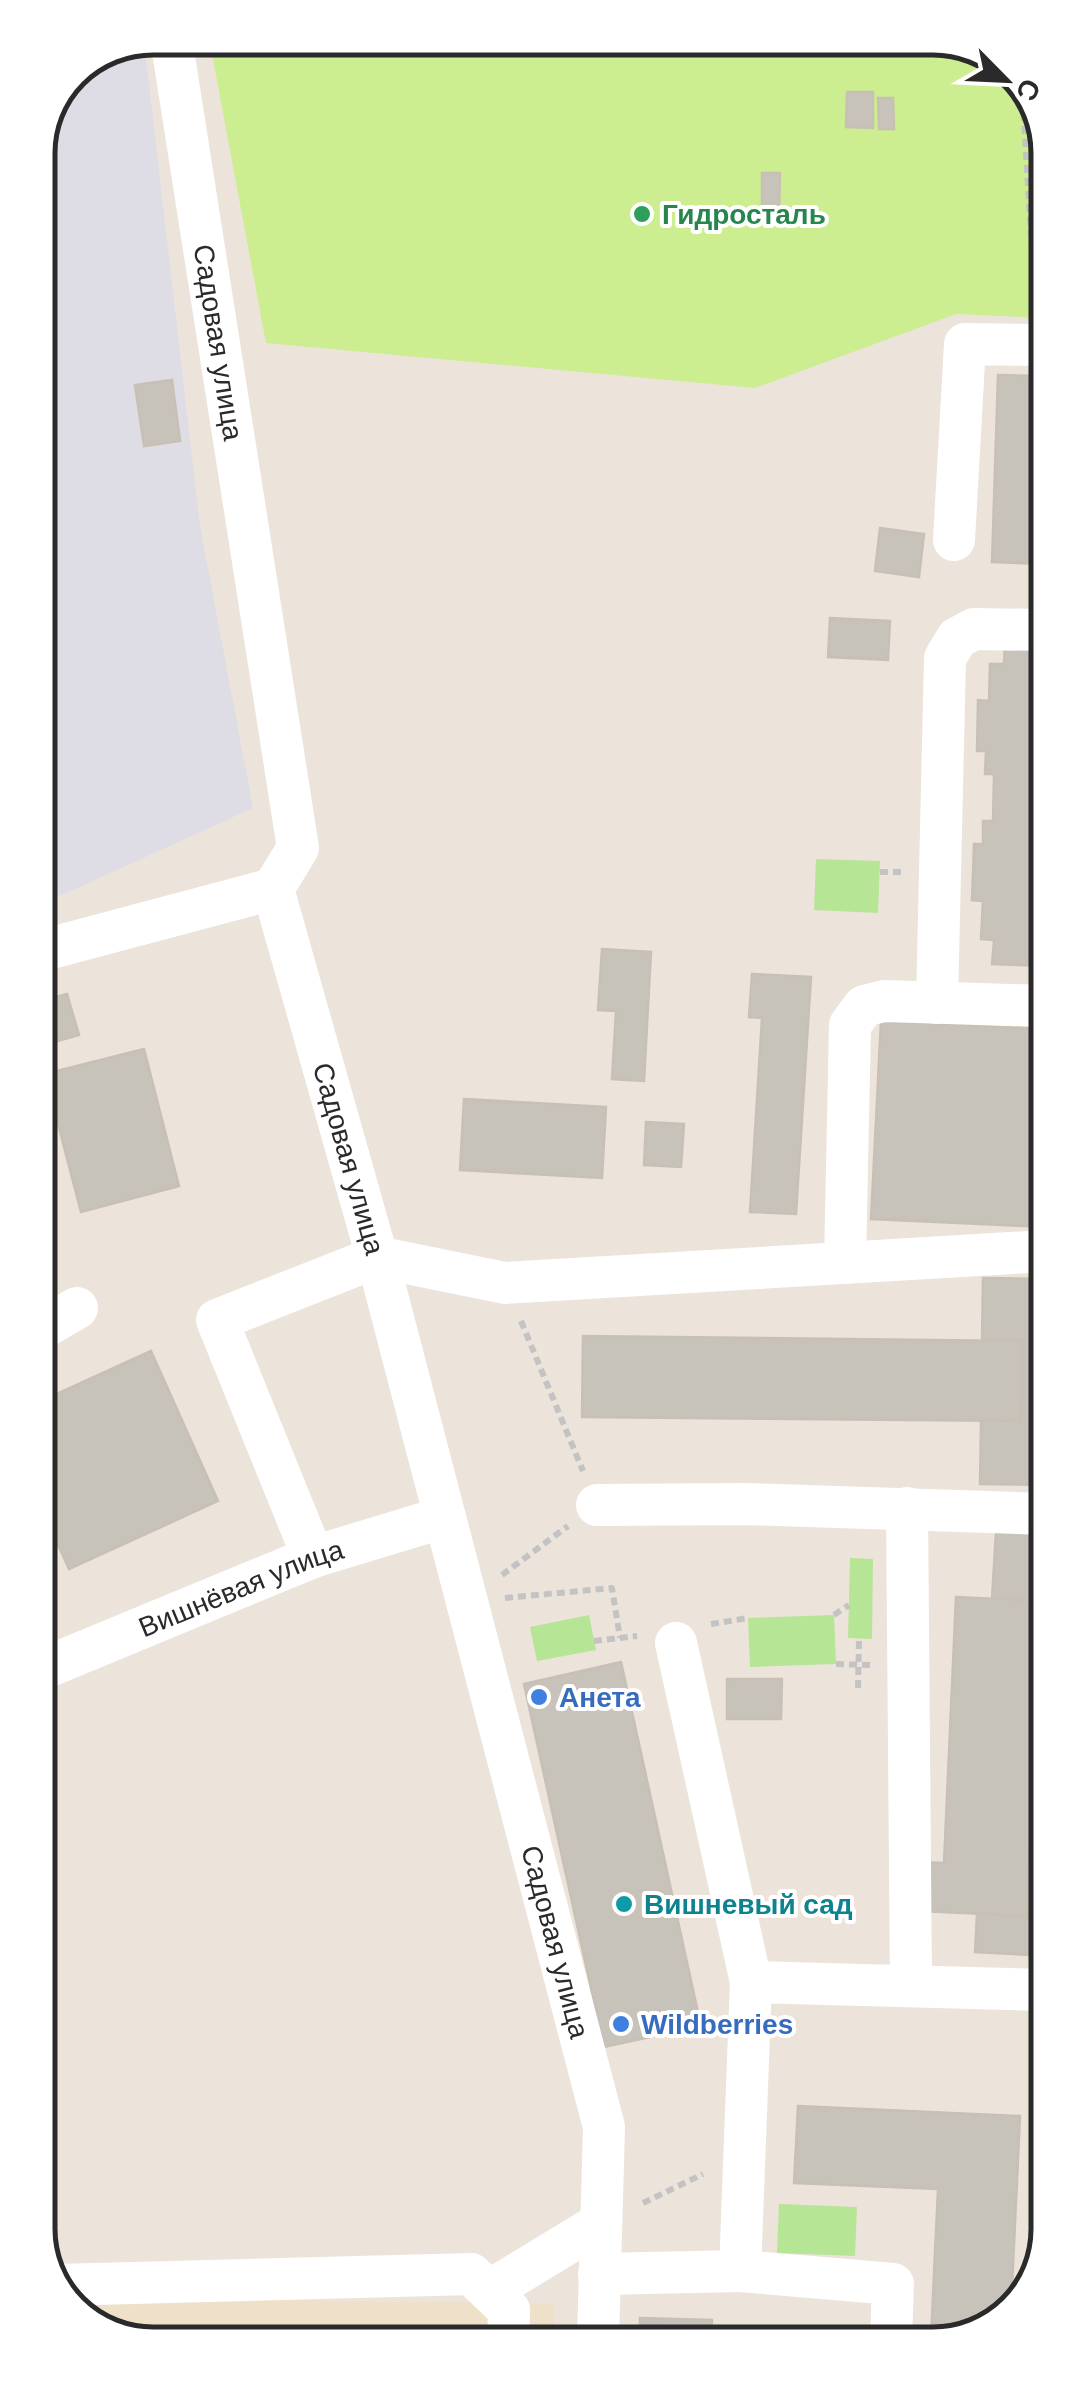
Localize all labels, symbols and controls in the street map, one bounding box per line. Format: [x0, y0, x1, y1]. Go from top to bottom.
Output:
north arrow [956, 30, 1056, 130]
text: С [1010, 74, 1047, 106]
place label: Гидросталь [662, 199, 826, 230]
marker: Гидросталь [631, 203, 653, 225]
street label: Садовая улица [188, 242, 249, 443]
street label: Садовая улица [307, 1059, 391, 1259]
street label: Вишнёвая улица [134, 1534, 347, 1643]
place label: Анета [559, 1682, 641, 1713]
marker: Анета [528, 1686, 550, 1708]
street label: Садовая улица [515, 1842, 595, 2042]
place label: Вишневый сад [644, 1889, 853, 1920]
marker: Вишневый сад [613, 1893, 635, 1915]
place label: Wildberries [641, 2009, 793, 2040]
marker: Wildberries [610, 2013, 632, 2035]

